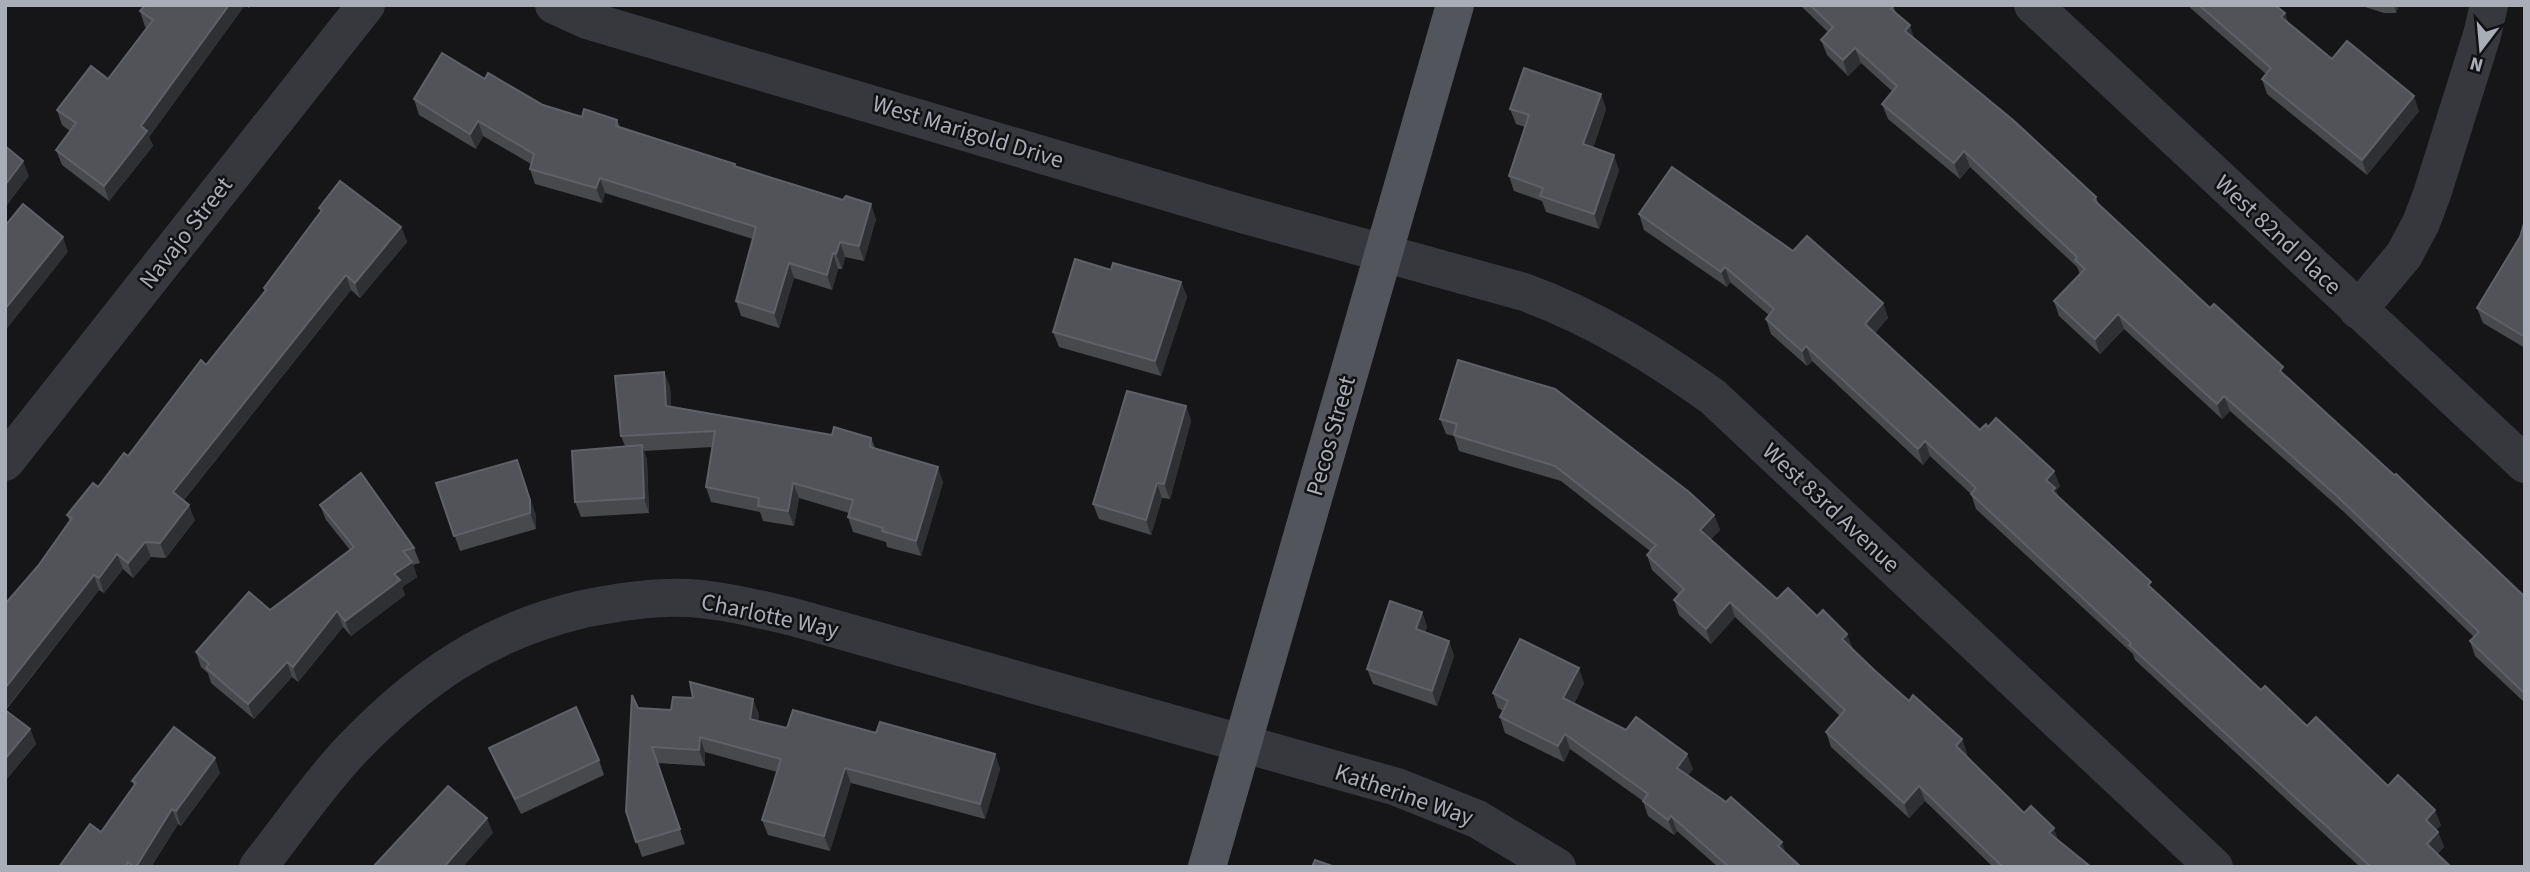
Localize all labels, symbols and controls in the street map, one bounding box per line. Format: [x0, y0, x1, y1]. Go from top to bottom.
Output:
north arrow [2446, 14, 2516, 84]
text: N [2467, 49, 2487, 79]
street label: West Marigold Drive [868, 86, 1068, 178]
street label: West 82nd Place [2207, 167, 2349, 303]
street label: Navajo Street [131, 169, 241, 297]
street label: Pecos Street [1297, 372, 1365, 500]
street label: West 83rd Avenue [1754, 435, 1908, 581]
street label: Charlotte Way [698, 584, 842, 648]
street label: Katherine Way [1330, 755, 1478, 835]

